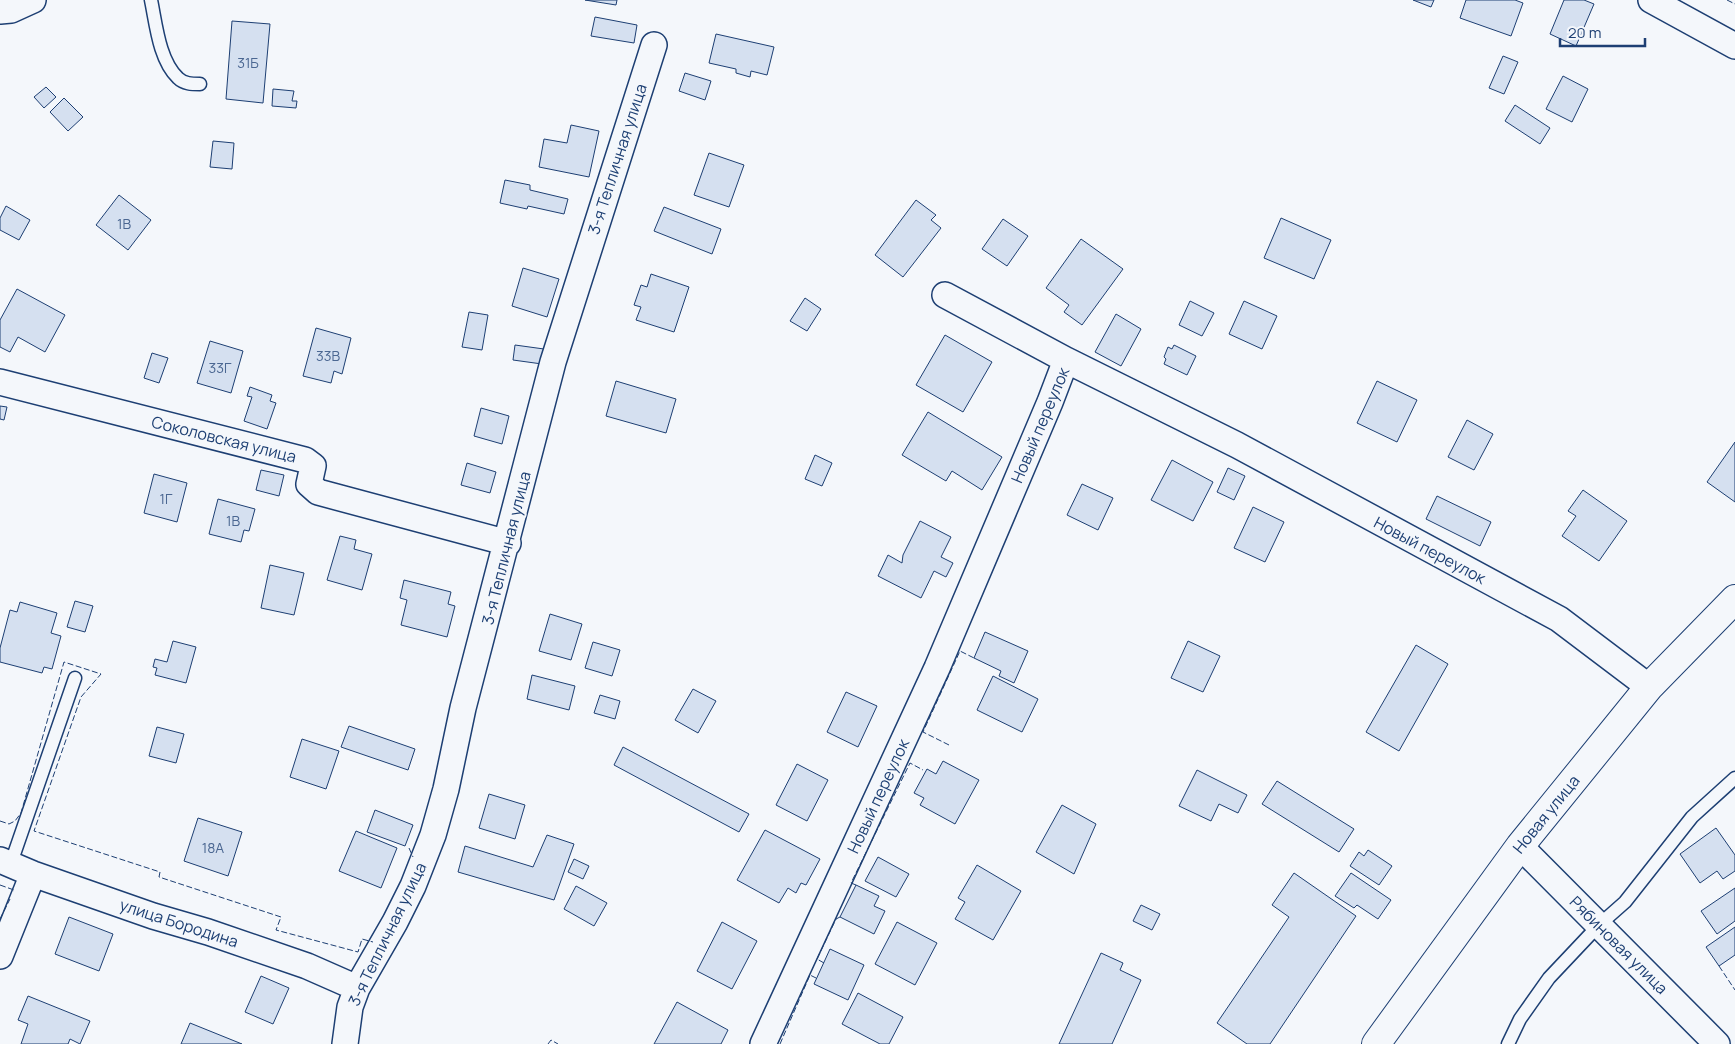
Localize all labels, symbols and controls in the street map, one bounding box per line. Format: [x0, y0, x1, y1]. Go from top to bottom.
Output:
scale bar [1560, 15, 1645, 47]
text: 20 m [1568, 22, 1601, 43]
house number: 31Б [237, 53, 259, 72]
street label: 3-я Тепличная улица [582, 81, 652, 237]
house number: 1В [117, 214, 131, 233]
house number: 33В [316, 346, 340, 365]
house number: 33Г [209, 358, 232, 377]
street label: Новый переулок [1006, 363, 1075, 486]
street label: Соколовская улица [149, 410, 299, 468]
street label: 3-я Тепличная улица [476, 469, 536, 627]
house number: 1Г [160, 489, 173, 508]
house number: 1В [226, 511, 240, 530]
street label: Новый переулок [1370, 511, 1491, 589]
street label: Новый переулок [842, 734, 915, 857]
street label: Новая улица [1508, 770, 1584, 858]
house number: 18А [202, 838, 224, 857]
street label: 3-я Тепличная улица [343, 859, 431, 1009]
street label: Рябиновая улица [1565, 891, 1673, 999]
street label: улица Бородина [117, 893, 241, 953]

